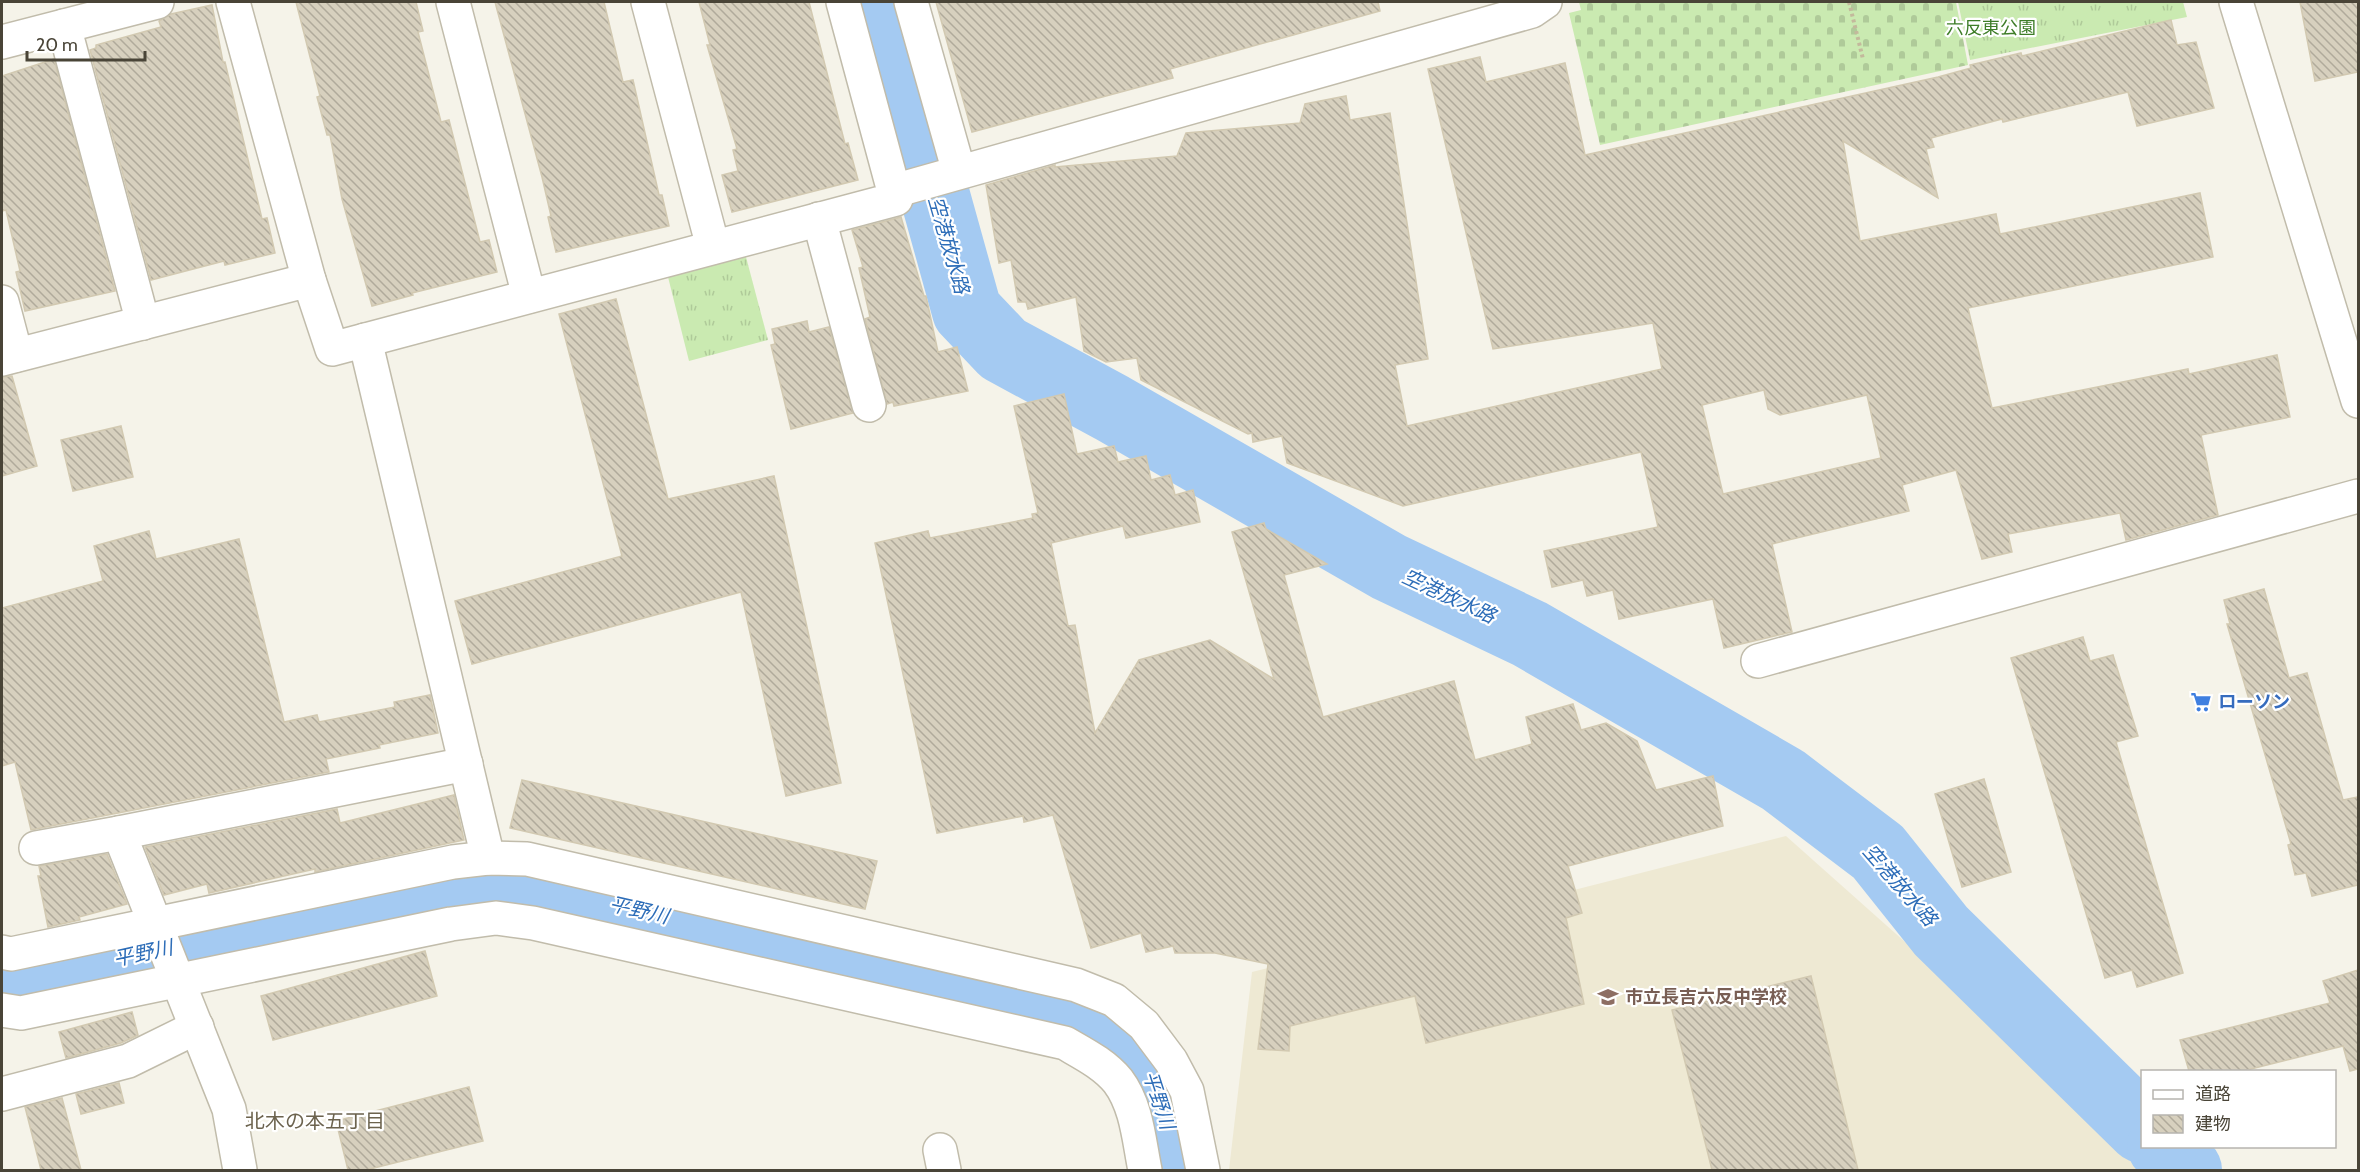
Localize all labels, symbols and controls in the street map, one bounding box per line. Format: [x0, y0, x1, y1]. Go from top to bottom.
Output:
park label: 六反東公園 [1946, 17, 2036, 39]
scale bar [27, 24, 146, 62]
text: 20 m [36, 34, 78, 56]
water label: 空港放水路 [924, 194, 975, 298]
water label: 空港放水路 [1399, 564, 1501, 629]
supermarket icon: ローソン [2189, 690, 2213, 714]
place label: ローソン [2218, 691, 2290, 713]
water label: 空港放水路 [1858, 839, 1943, 932]
water label: 平野川 [607, 892, 673, 929]
water label: 平野川 [111, 935, 177, 971]
school or university icon: 市立長吉六反中学校 [1596, 985, 1620, 1009]
place label: 市立長吉六反中学校 [1625, 986, 1787, 1008]
water label: 平野川 [1138, 1068, 1180, 1134]
legend [2141, 1070, 2336, 1148]
text: 道路 [2195, 1083, 2231, 1105]
district label: 北木の本五丁目 [245, 1109, 385, 1133]
text: 建物 [2195, 1113, 2231, 1135]

